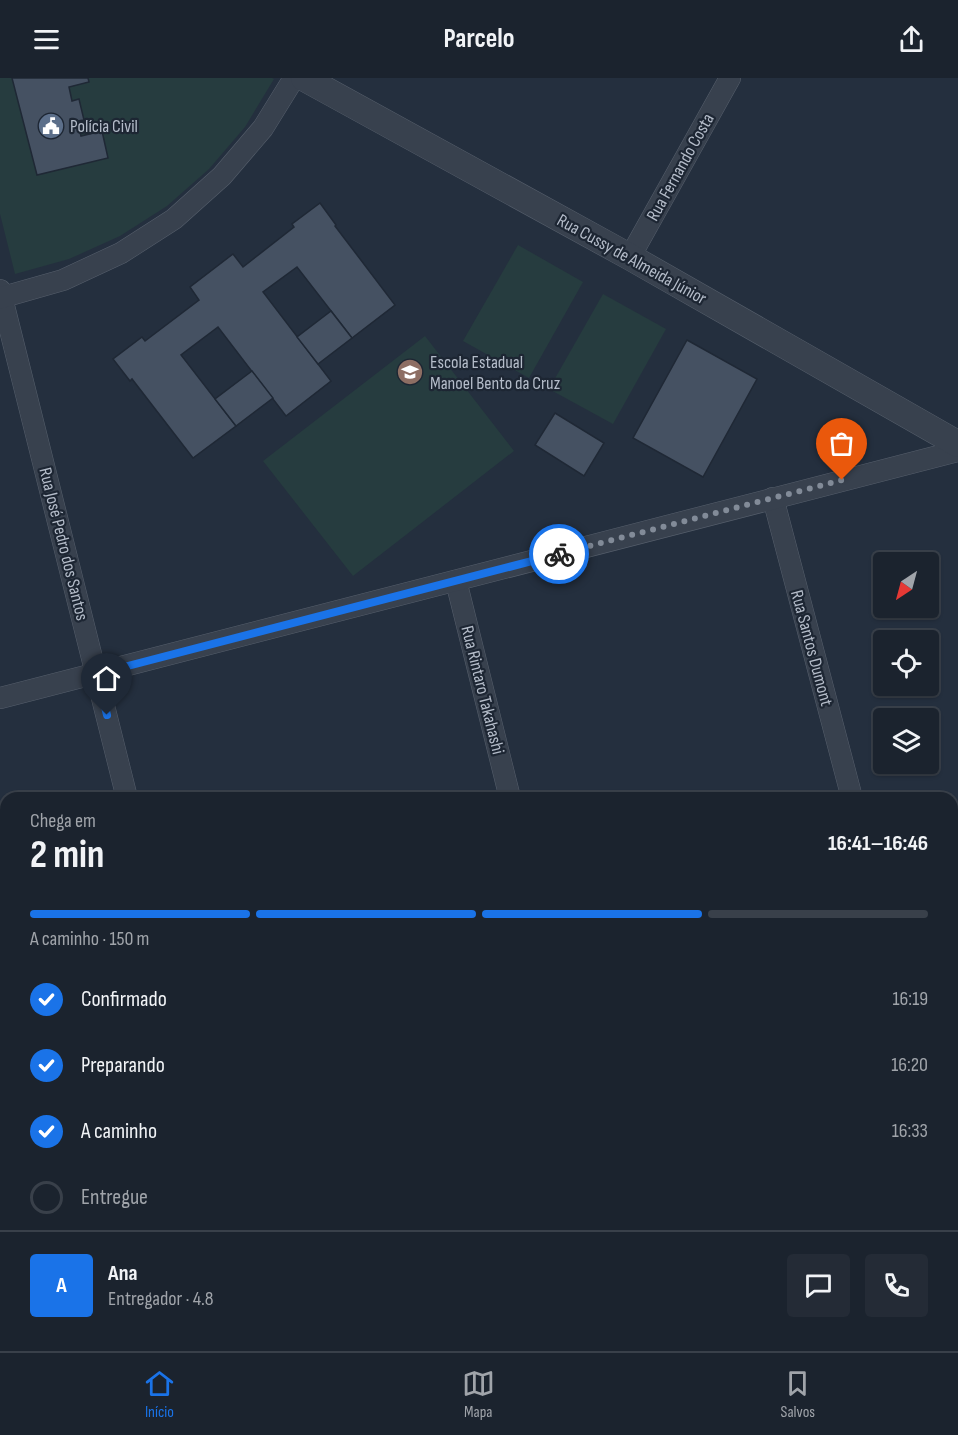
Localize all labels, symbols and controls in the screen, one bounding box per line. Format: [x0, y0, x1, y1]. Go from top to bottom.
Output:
icon: menu [30, 23, 63, 56]
text: Parcelo [443, 23, 515, 55]
icon: share [895, 23, 928, 56]
street label: Rua Fernando Costa [642, 110, 719, 225]
public building icon: Polícia Civil [36, 111, 66, 141]
place label: Polícia Civil [70, 116, 138, 137]
street label: Rua Cussy de Almeida Júnior [553, 210, 710, 309]
place label: Escola Estadual Manoel Bento da Cruz [430, 352, 561, 394]
school or university icon: Escola Estadual Manoel Bento da Cruz [395, 357, 425, 387]
pin [816, 418, 867, 480]
icon: bag [825, 427, 858, 460]
street label: Rua José Pedro dos Santos [34, 465, 93, 623]
courier [529, 524, 589, 584]
icon: bike [543, 538, 576, 571]
north arrow [873, 552, 939, 618]
map controls [873, 552, 939, 774]
street label: Rua Santos Dumont [786, 588, 837, 709]
street label: Rua Rintaro Takahashi [456, 624, 509, 757]
button: locate [873, 630, 939, 696]
pin [81, 653, 132, 715]
icon: home [90, 662, 123, 695]
button: layers [873, 708, 939, 774]
text: Chega em [30, 809, 96, 833]
text: 16:41–16:46 [828, 830, 928, 857]
text: 2 min [30, 832, 104, 879]
text: A caminho · 150 m [30, 927, 149, 951]
icon: check [30, 983, 63, 1016]
text: Confirmado [81, 986, 167, 1013]
text: 16:19 [893, 987, 928, 1011]
icon: check [30, 1049, 63, 1082]
text: Preparando [81, 1052, 165, 1079]
text: 16:20 [891, 1053, 928, 1077]
icon: check [30, 1115, 63, 1148]
text: A caminho [81, 1118, 157, 1145]
text: 16:33 [892, 1119, 928, 1143]
text: Entregue [81, 1184, 148, 1211]
button: chat [787, 1254, 850, 1317]
button: phone [865, 1254, 928, 1317]
text: Ana [108, 1260, 138, 1287]
text: A [56, 1272, 67, 1299]
text: Entregador · 4.8 [108, 1287, 213, 1311]
tab: Início [143, 1367, 176, 1422]
tab: Mapa [462, 1367, 495, 1422]
tab: Salvos [781, 1367, 815, 1422]

